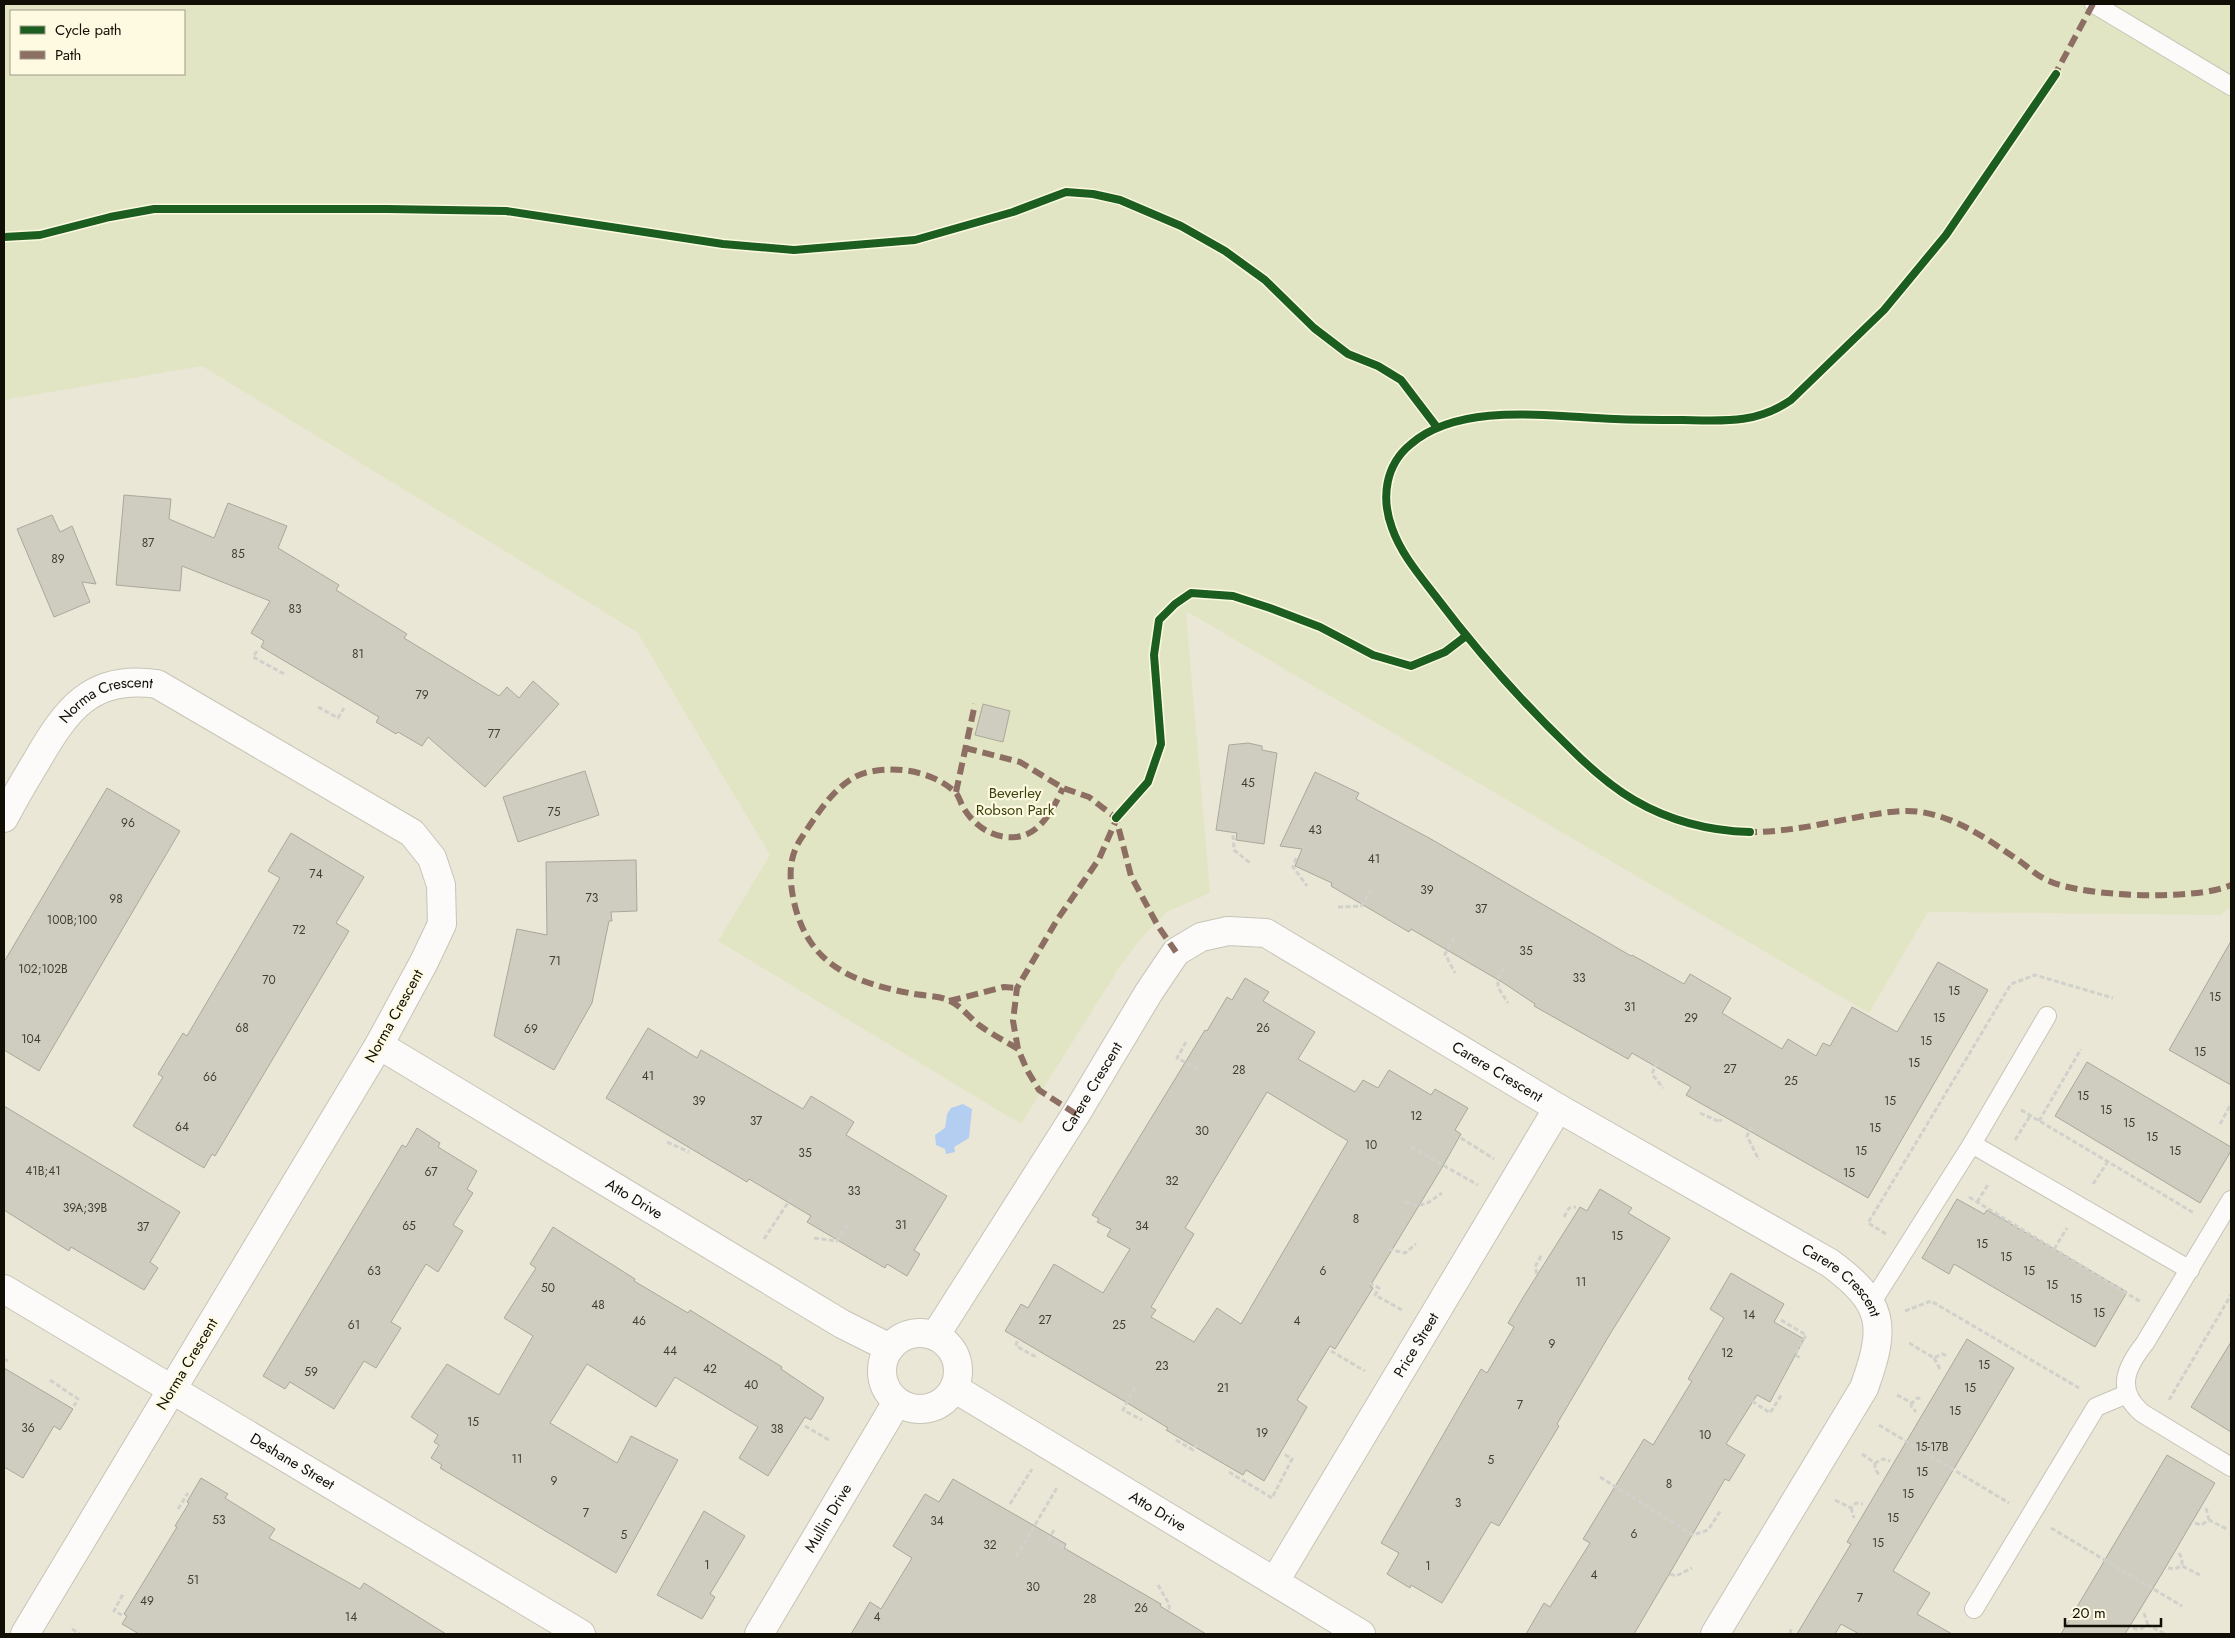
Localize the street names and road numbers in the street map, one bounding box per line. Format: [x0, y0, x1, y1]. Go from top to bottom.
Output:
street label: Norma Crescent [54, 671, 155, 728]
street label: Norma Crescent [359, 965, 429, 1067]
street label: Carere Crescent [1448, 1036, 1547, 1108]
street label: Carere Crescent [1056, 1037, 1128, 1137]
street label: Atto Drive [601, 1173, 667, 1225]
street label: Carere Crescent [1797, 1238, 1886, 1320]
street label: Price Street [1388, 1308, 1444, 1382]
street label: Norma Crescent [151, 1314, 223, 1414]
street label: Deshane Street [246, 1428, 339, 1495]
street label: Mullin Drive [799, 1479, 857, 1557]
street label: Atto Drive [1125, 1485, 1191, 1537]

